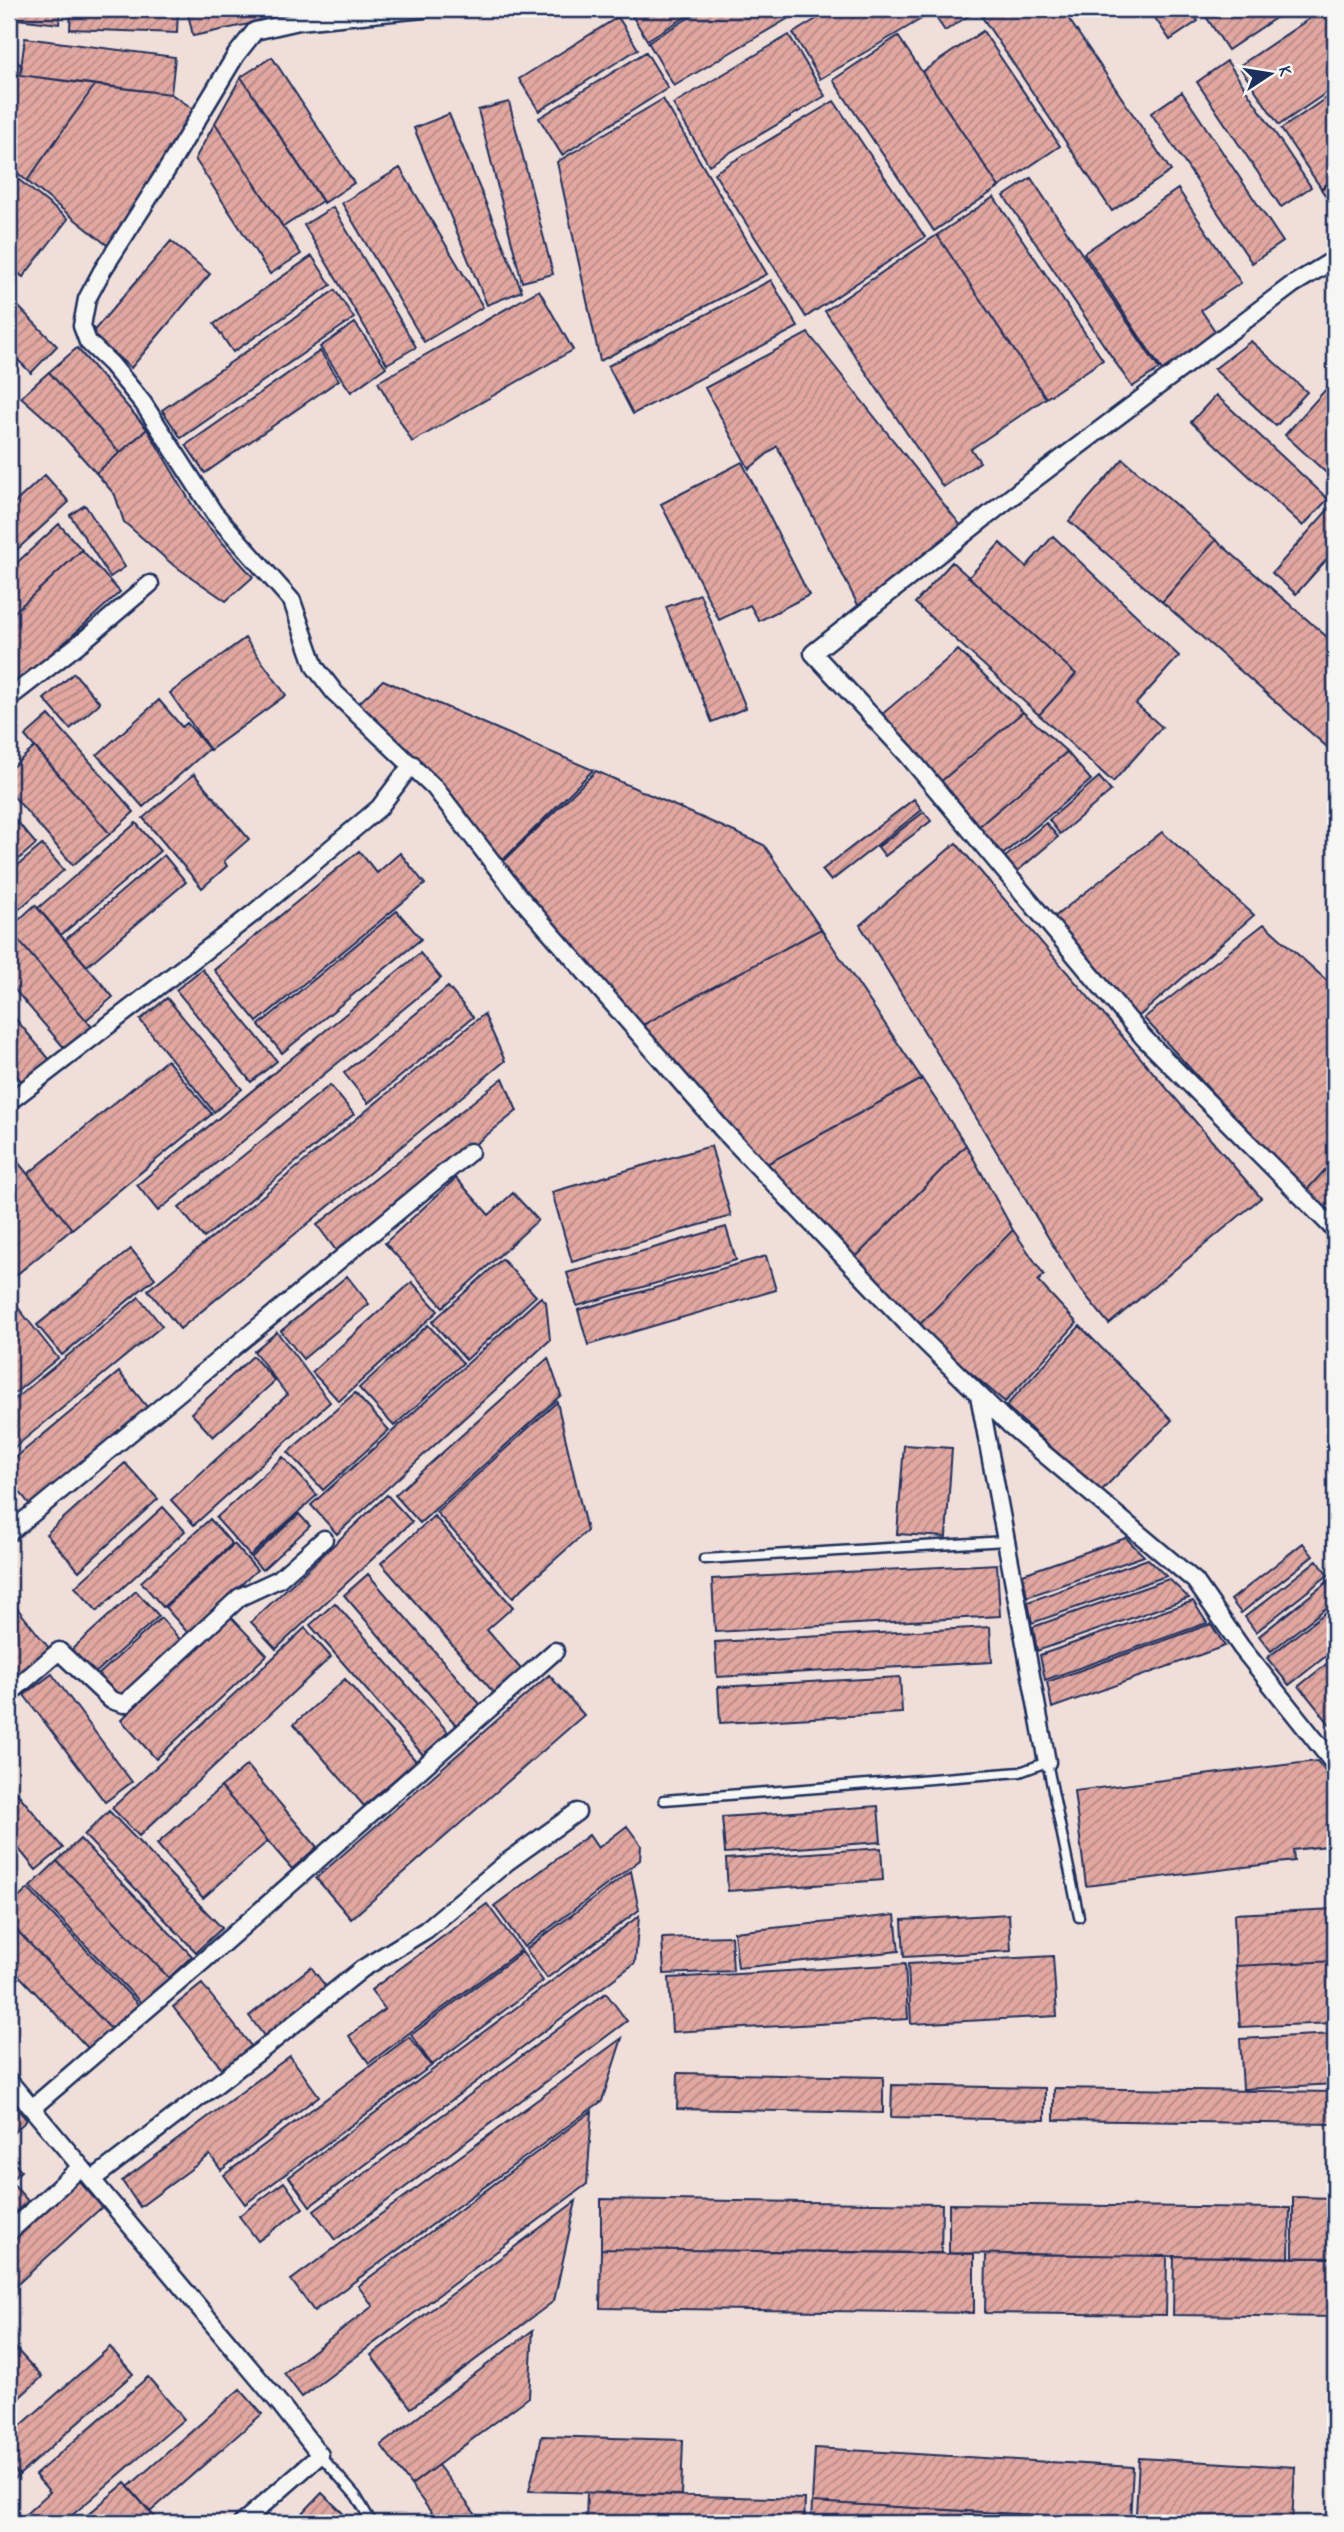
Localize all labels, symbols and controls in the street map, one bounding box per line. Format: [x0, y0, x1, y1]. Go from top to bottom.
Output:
north arrow [1236, 38, 1306, 108]
text: K [1270, 64, 1299, 79]

